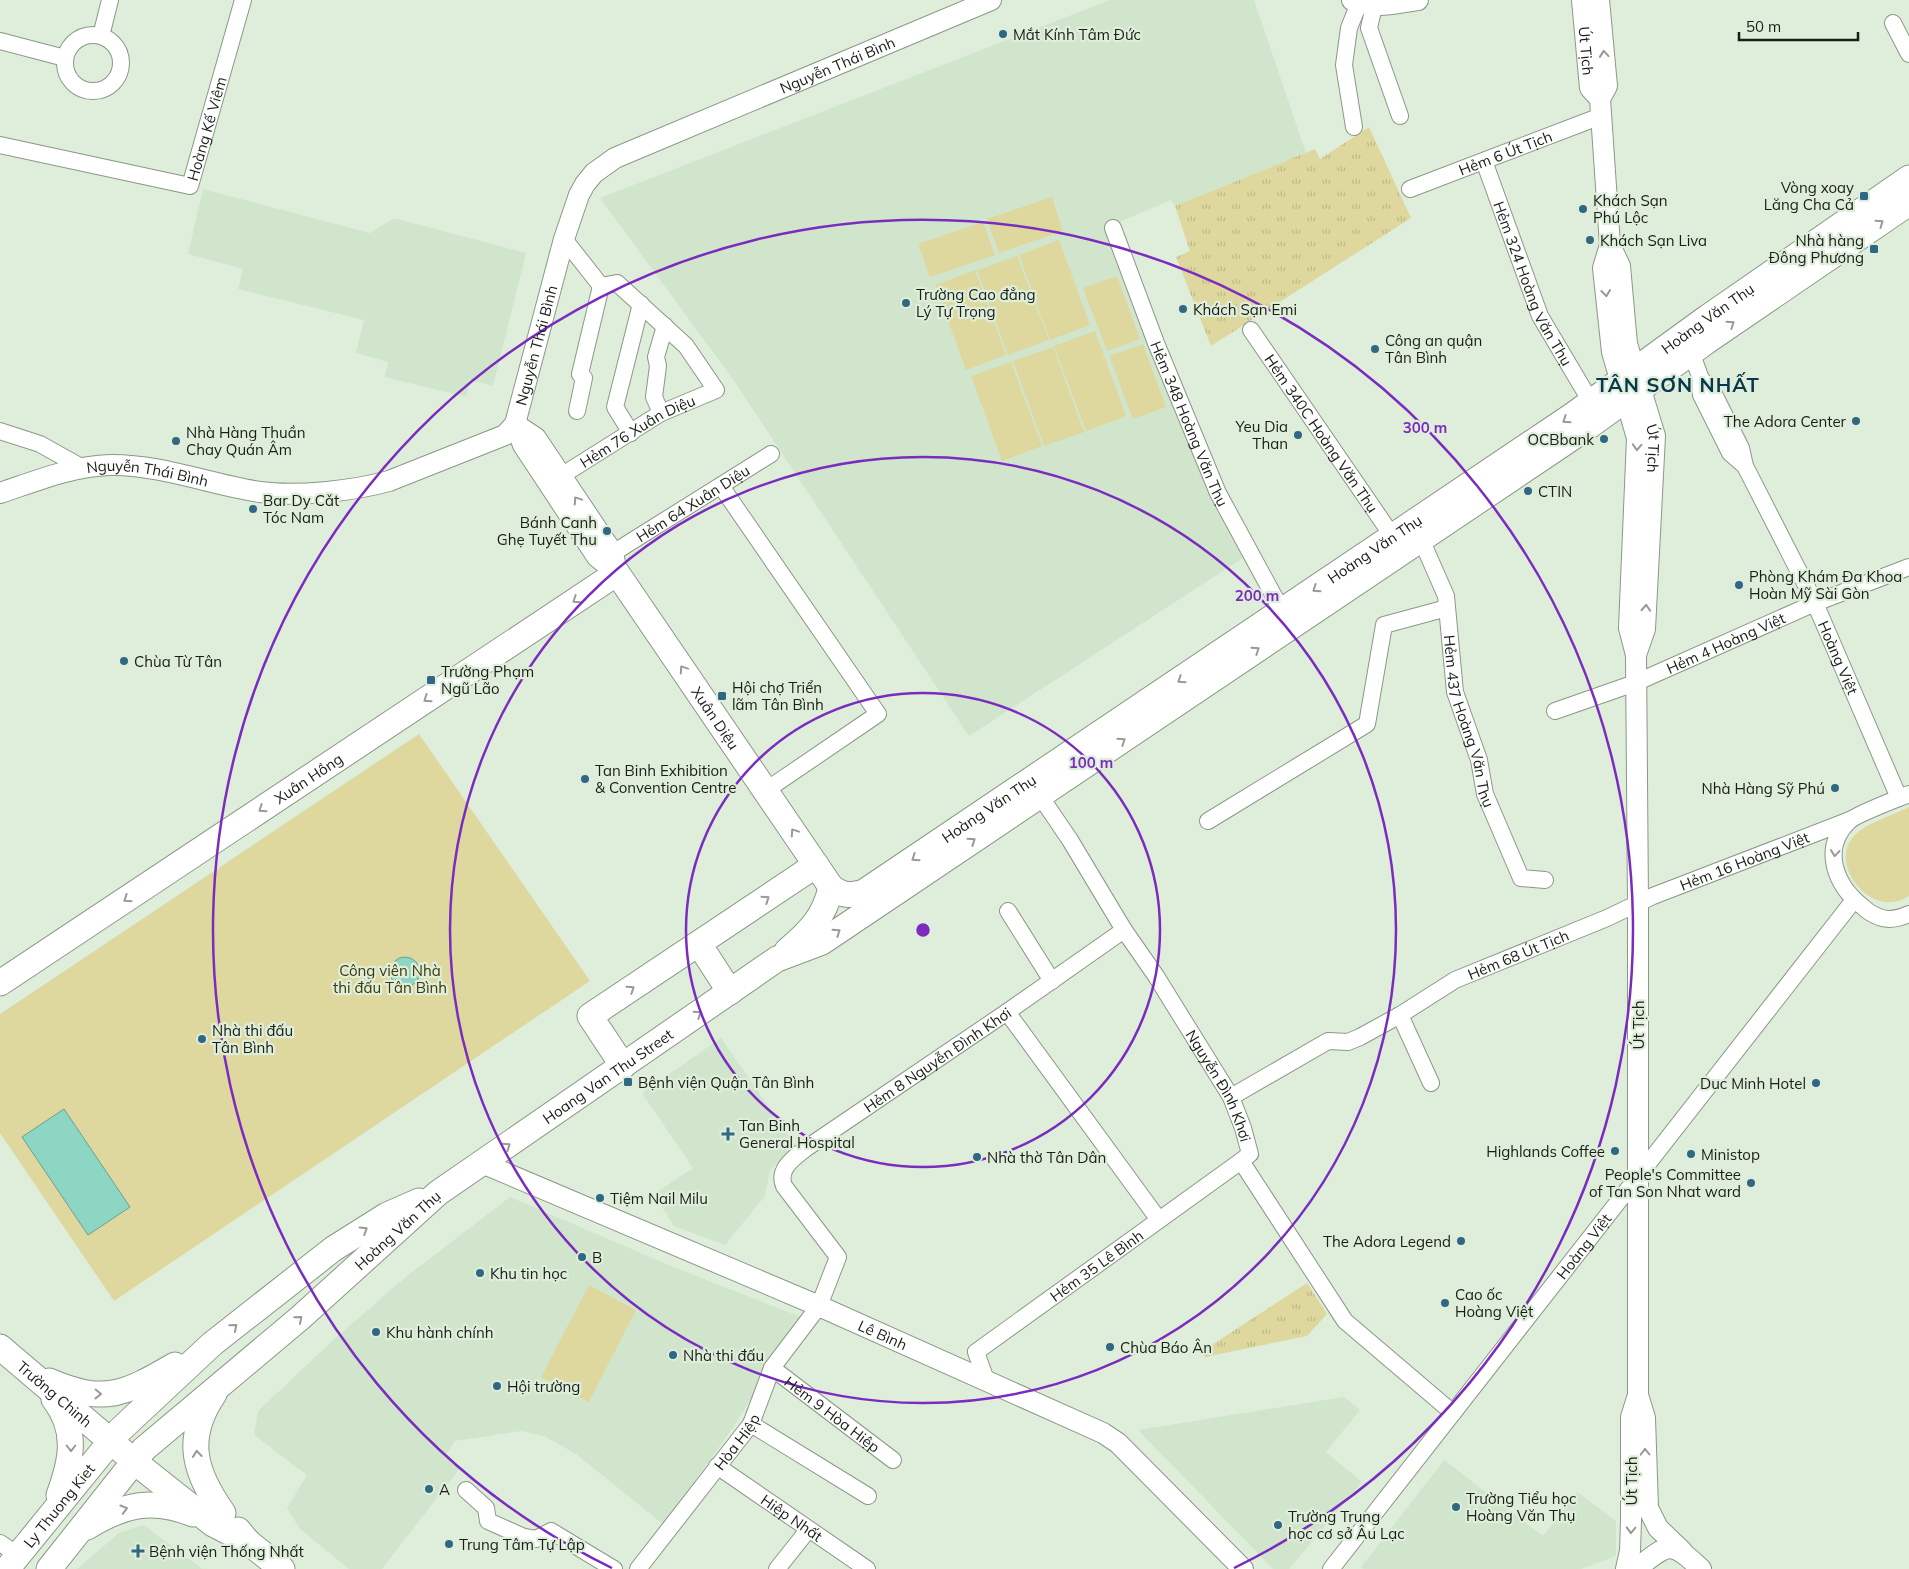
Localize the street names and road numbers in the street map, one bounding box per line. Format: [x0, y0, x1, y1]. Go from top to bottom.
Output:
street label: Út Tịch [1575, 26, 1598, 76]
street label: Nguyễn Thái Bình [777, 32, 898, 97]
street label: Hoàng Kế Viêm [182, 74, 230, 183]
street label: Hẻm 6 Út Tịch [1456, 126, 1555, 179]
street label: Hẻm 324 Hoàng Văn Thụ [1490, 199, 1577, 369]
street label: Hoàng Văn Thụ [1657, 279, 1757, 358]
street label: Nguyễn Thái Bình [511, 283, 561, 407]
street label: Hẻm 348 Hoàng Văn Thụ [1147, 338, 1233, 509]
street label: Hẻm 340C Hoàng Văn Thụ [1261, 350, 1383, 516]
street label: Hẻm 76 Xuân Diệu [576, 390, 698, 471]
street label: Út Tịch [1642, 422, 1665, 473]
street label: Nguyễn Thái Bình [85, 455, 211, 490]
street label: Hẻm 64 Xuân Diệu [632, 460, 753, 546]
street label: Hoàng Văn Thụ [1324, 510, 1425, 587]
street label: Hẻm 4 Hoàng Việt [1663, 608, 1788, 677]
street label: Hoàng Việt [1814, 618, 1863, 697]
street label: Hẻm 437 Hoàng Văn Thụ [1440, 634, 1499, 810]
street label: Xuân Diệu [688, 683, 744, 753]
street label: Xuân Hồng [270, 749, 346, 808]
street label: Hoàng Văn Thụ [938, 770, 1039, 847]
street label: Hẻm 16 Hoàng Việt [1677, 827, 1812, 894]
street label: Hẻm 68 Út Tịch [1465, 925, 1572, 983]
street label: Út Tịch [1629, 1001, 1648, 1049]
street label: Hẻm 8 Nguyễn Đình Khơi [860, 1003, 1015, 1116]
street label: Hoang Van Thu Street [539, 1024, 676, 1128]
street label: Nguyễn Đình Khơi [1182, 1026, 1256, 1144]
street label: Hoàng Văn Thụ [350, 1186, 444, 1274]
street label: Hoàng Việt [1552, 1209, 1615, 1283]
street label: Hẻm 35 Lê Bình [1046, 1225, 1147, 1305]
street label: Lê Bình [855, 1315, 910, 1354]
street label: Trường Chinh [13, 1356, 96, 1431]
street label: Hẻm 9 Hòa Hiệp [781, 1372, 884, 1456]
street label: Hòa Hiệp [709, 1411, 763, 1474]
street label: Út Tịch [1622, 1457, 1641, 1505]
street label: Ly Thuong Kiet [19, 1459, 99, 1551]
street label: Hiệp Nhất [758, 1490, 826, 1545]

